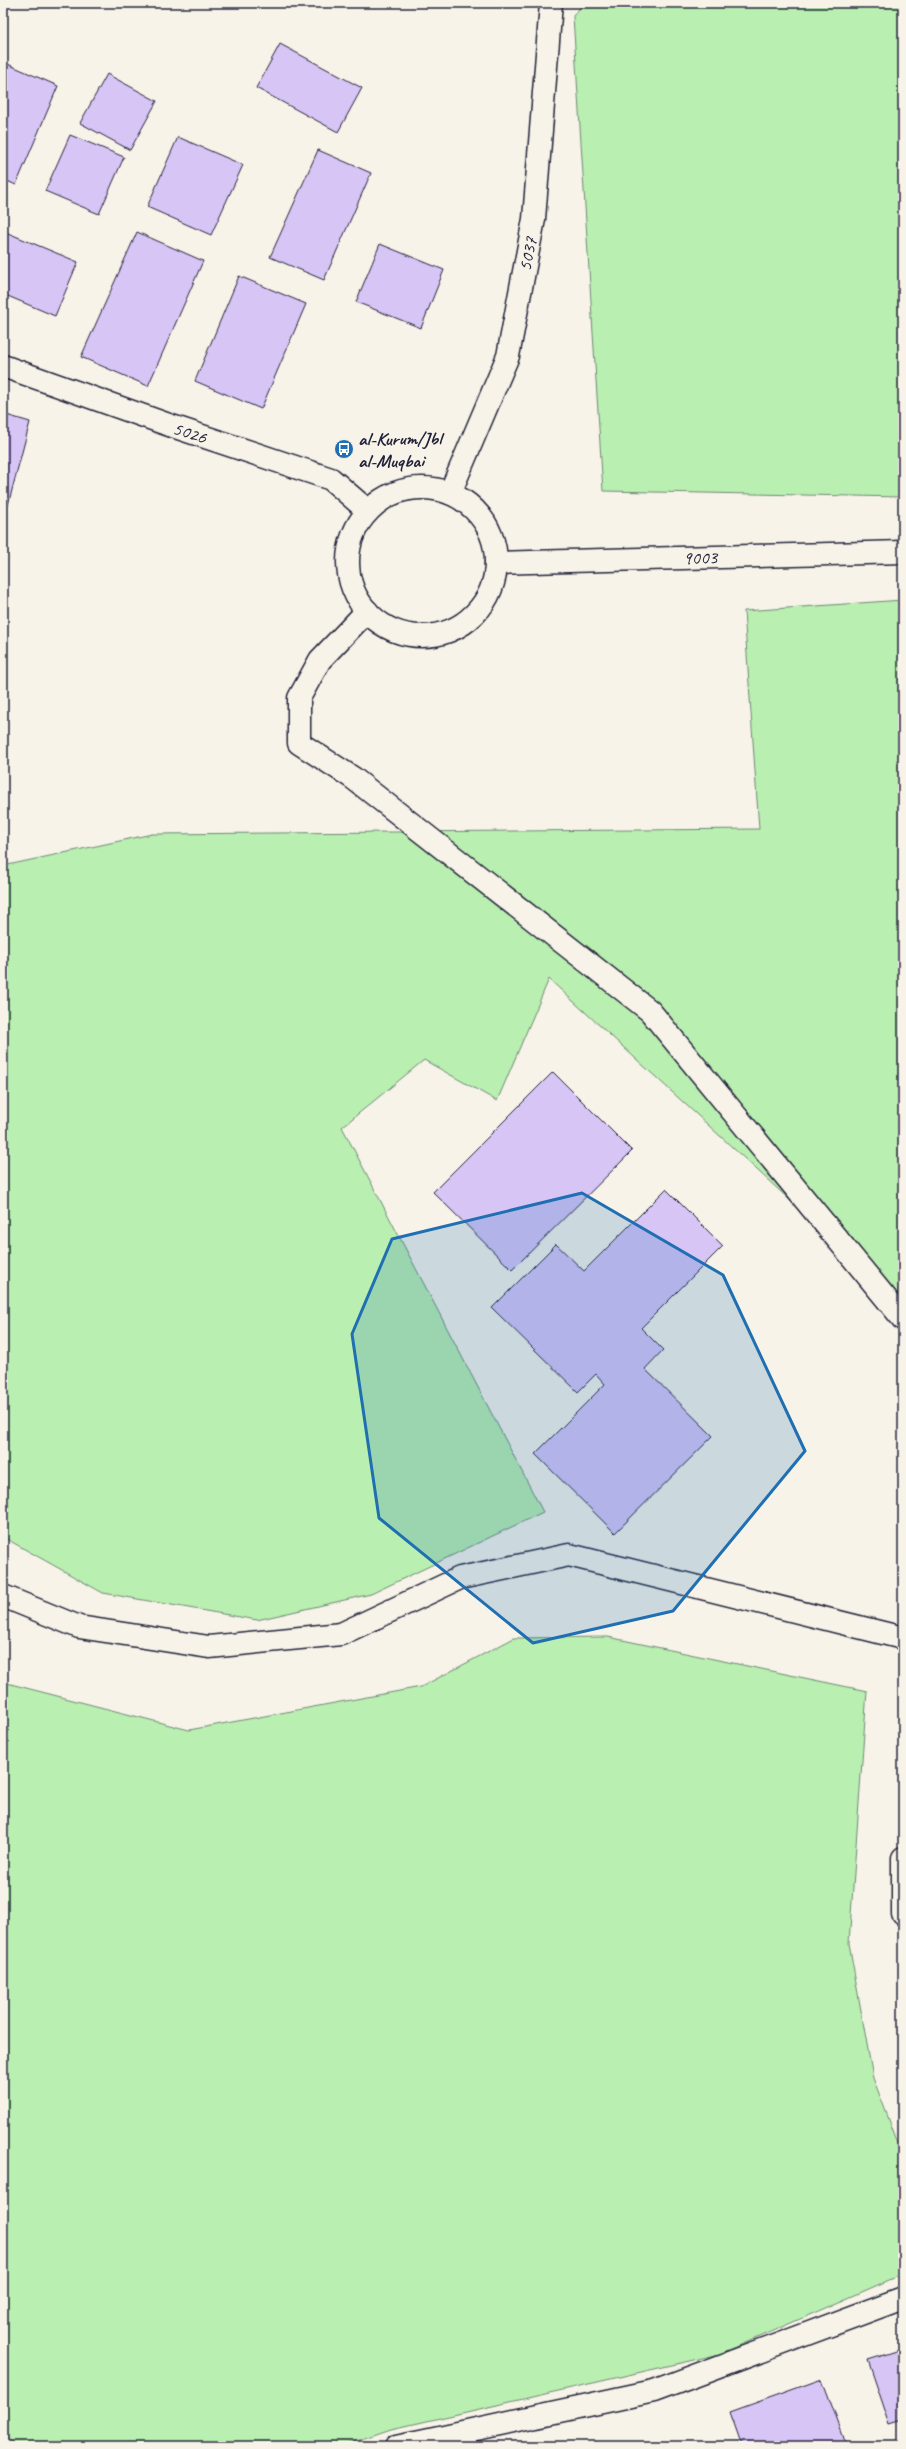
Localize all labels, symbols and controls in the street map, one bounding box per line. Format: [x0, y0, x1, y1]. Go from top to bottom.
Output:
street label: 5037 [513, 234, 543, 273]
street label: 5026 [170, 416, 211, 450]
place label: al-Kurum/Jbl al-Muqbai [358, 427, 445, 473]
bus stop icon: al-Kurum/Jbl al-Muqbai [333, 438, 355, 460]
street label: 9003 [683, 546, 719, 570]

